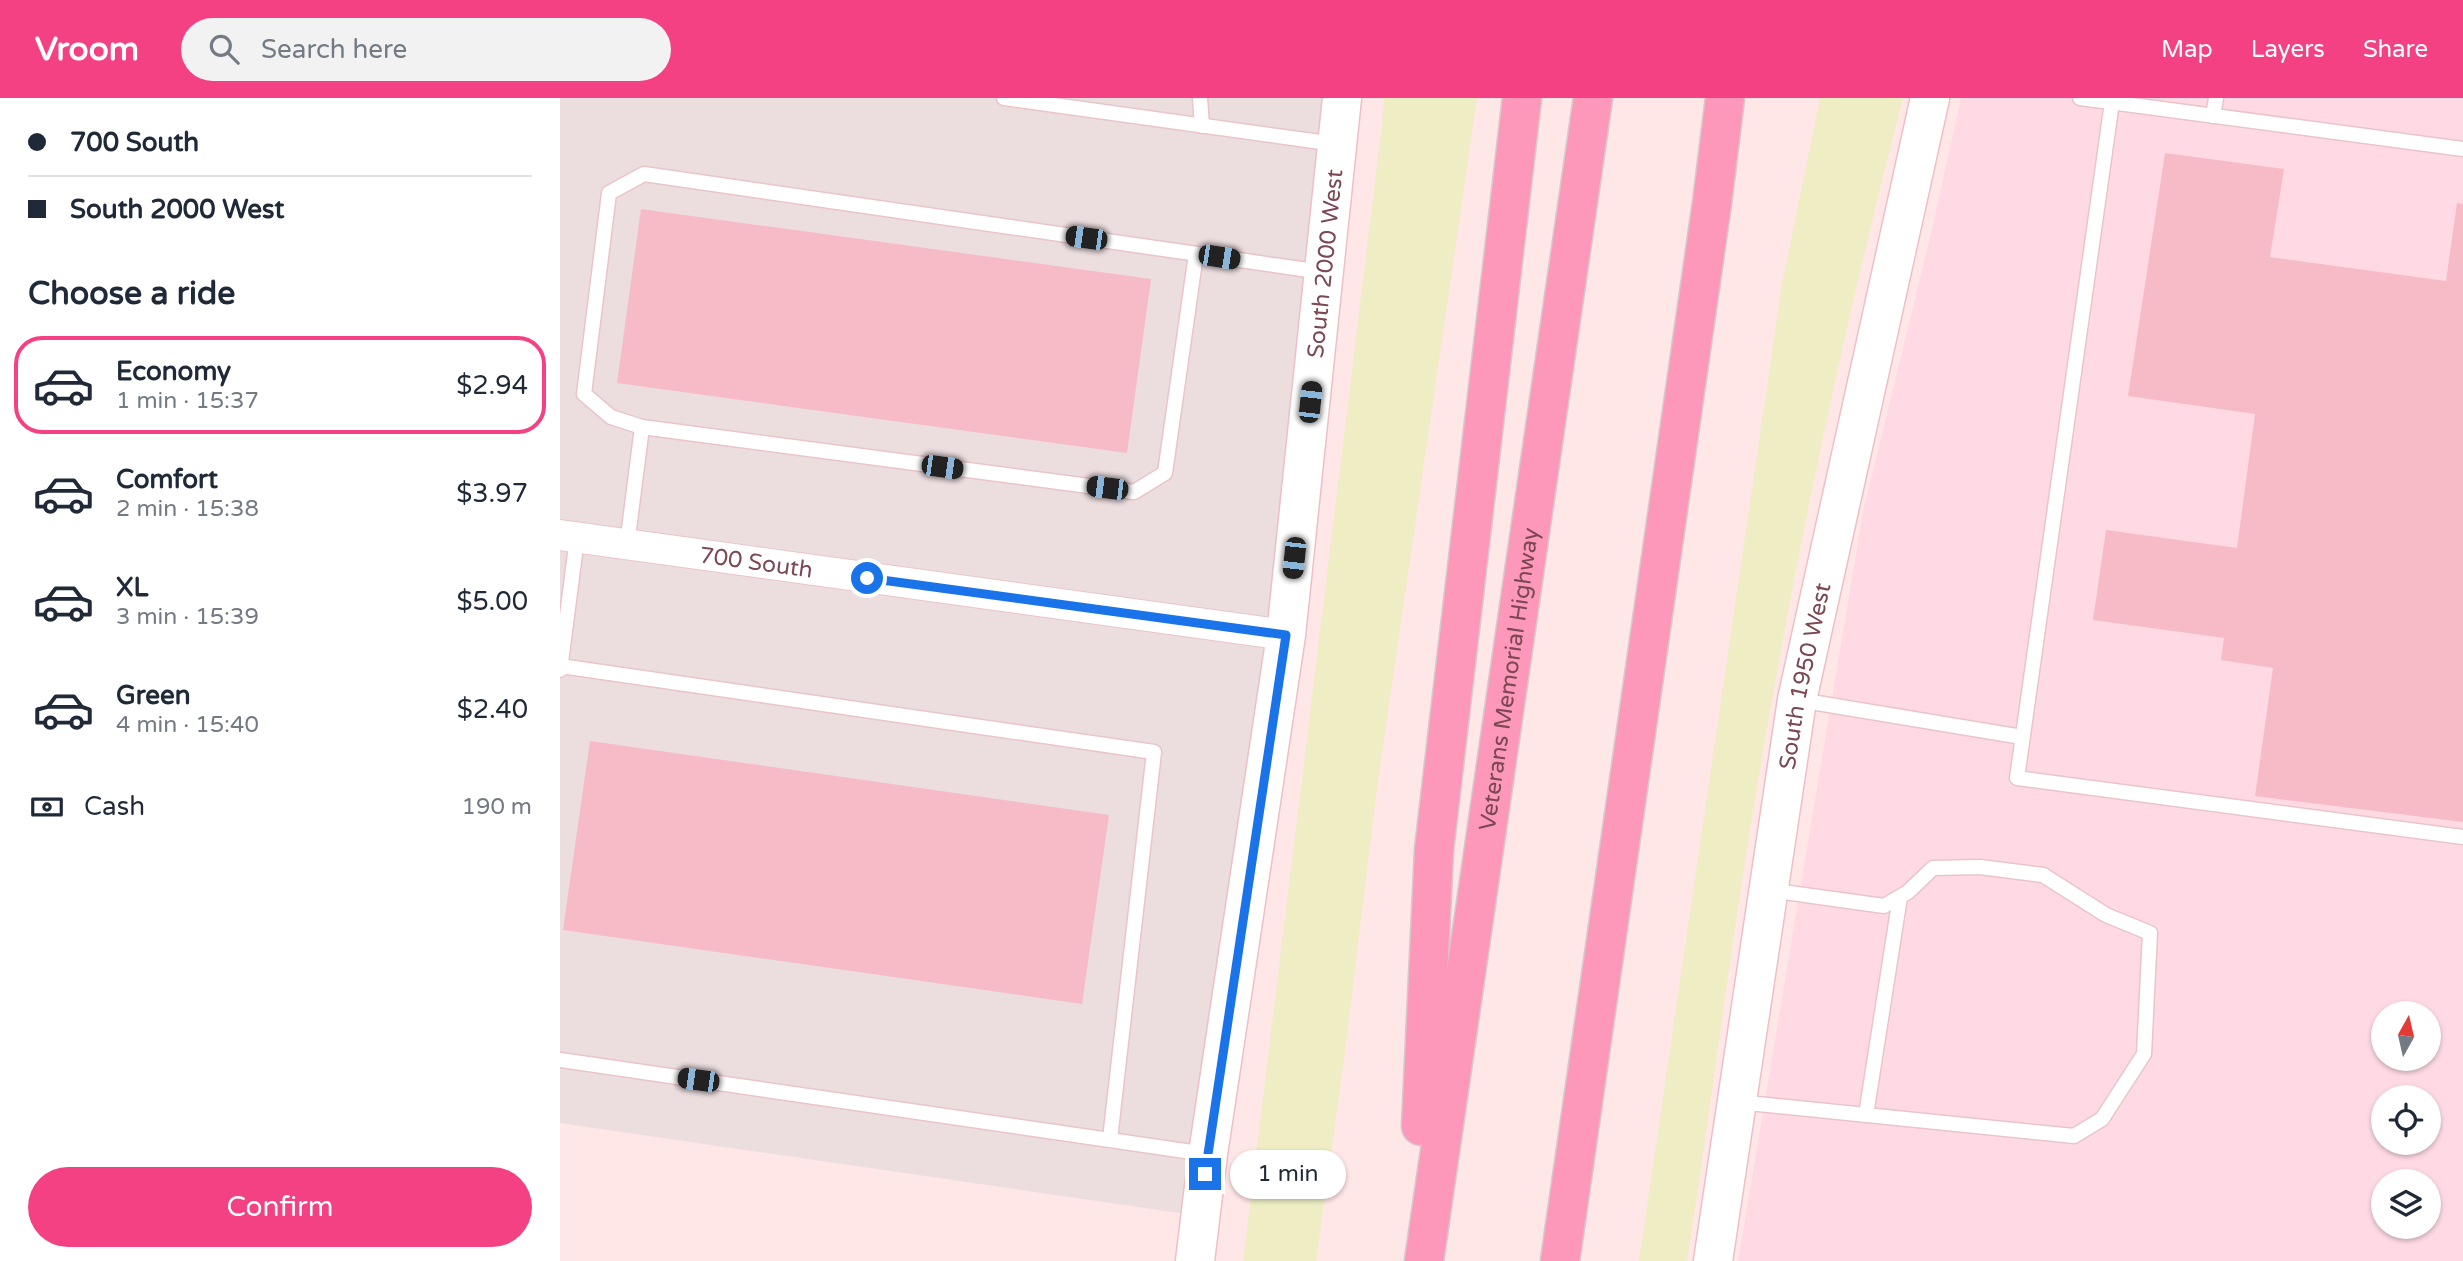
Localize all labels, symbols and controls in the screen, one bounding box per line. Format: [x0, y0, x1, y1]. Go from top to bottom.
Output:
search box [181, 18, 671, 81]
text: Vroom [35, 30, 139, 69]
icon: search [205, 30, 243, 68]
text: Search here [261, 34, 407, 65]
text: Map [2161, 35, 2213, 64]
text: Layers [2251, 35, 2325, 64]
text: Share [2363, 35, 2428, 64]
text: 700 South [70, 127, 199, 158]
street label: South 2000 West [1302, 168, 1350, 360]
text: South 2000 West [70, 194, 284, 225]
car [1064, 225, 1109, 251]
car [1197, 243, 1242, 271]
text: Choose a ride [28, 275, 235, 313]
icon: car [32, 354, 95, 417]
text: Economy [116, 356, 231, 387]
text: $2.94 [456, 370, 528, 401]
car [1298, 380, 1323, 424]
text: 1 min · 15:37 [116, 387, 259, 415]
car [920, 454, 965, 480]
icon: car [32, 462, 95, 525]
text: Comfort [116, 464, 218, 495]
car [1085, 475, 1130, 501]
text: $3.97 [456, 478, 528, 509]
text: 2 min · 15:38 [116, 495, 259, 523]
street label: Veterans Memorial Highway [1474, 526, 1545, 833]
car [1282, 536, 1307, 580]
street label: 700 South [697, 541, 815, 585]
route start [851, 562, 883, 594]
icon: car [32, 570, 95, 633]
text: XL [116, 572, 148, 603]
street label: South 1950 West [1774, 580, 1837, 772]
text: $5.00 [456, 586, 528, 617]
text: 3 min · 15:39 [116, 603, 259, 631]
icon: car [32, 678, 95, 741]
text: Green [116, 680, 191, 711]
text: $2.40 [457, 694, 528, 725]
text: 4 min · 15:40 [116, 711, 259, 739]
icon: cash [28, 788, 66, 826]
text: Cash [84, 791, 145, 822]
text: 190 m [462, 793, 532, 821]
north arrow [2371, 1001, 2441, 1071]
map controls [2371, 1001, 2441, 1239]
car [676, 1067, 721, 1093]
button: locate [2371, 1085, 2441, 1155]
callout: 1 min [1230, 1150, 1345, 1198]
route end [1189, 1158, 1221, 1190]
text: 1 min [1257, 1160, 1319, 1188]
button: Confirm [28, 1167, 532, 1247]
button: layers [2371, 1169, 2441, 1239]

